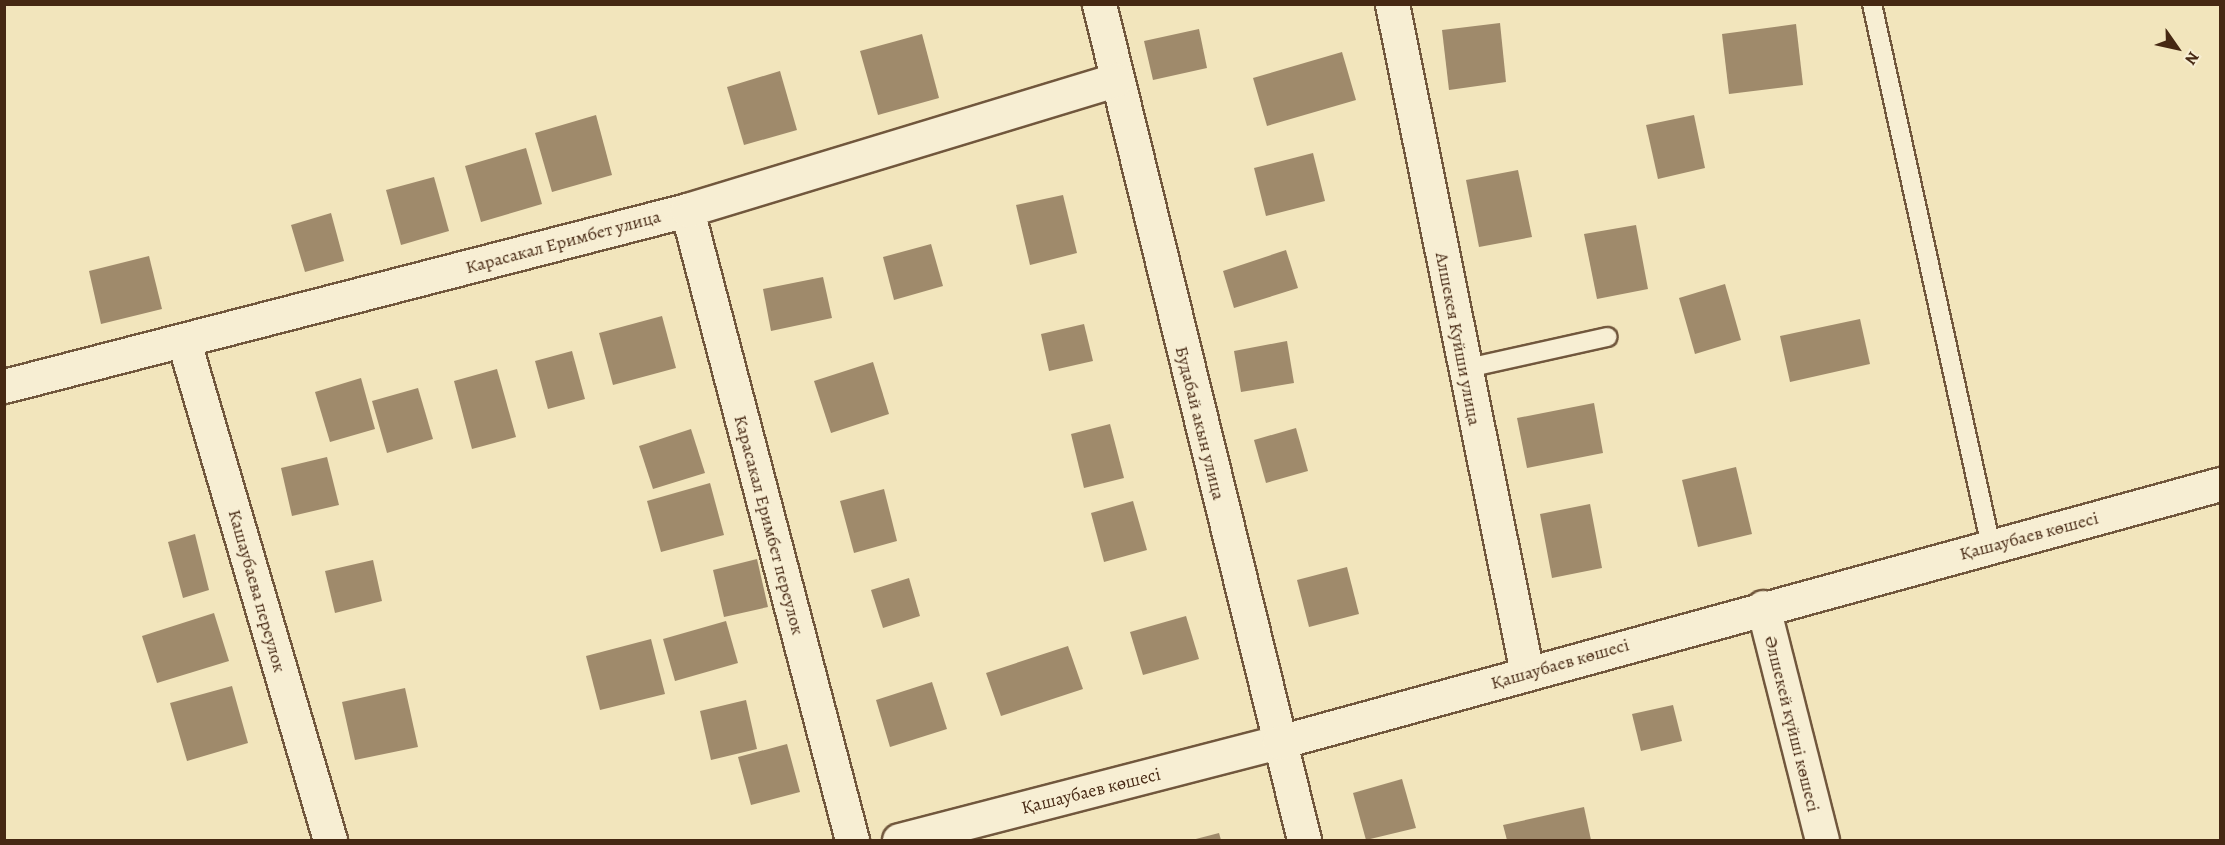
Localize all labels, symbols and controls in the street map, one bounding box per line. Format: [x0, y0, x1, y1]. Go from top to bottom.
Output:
north arrow [2147, 18, 2207, 78]
text: N [2180, 47, 2204, 69]
street label: Карасакал Еримбет улица [463, 206, 663, 278]
street label: Алшекея Куйши улица [1431, 251, 1485, 427]
street label: Будабай акын улица [1170, 344, 1230, 502]
street label: Карасакал Еримбет переулок [729, 413, 809, 637]
street label: Кашаубаева переулок [223, 507, 291, 675]
street label: Қашаубаев көшесі [1957, 507, 2101, 565]
street label: Қашаубаев көшесі [1488, 634, 1632, 694]
street label: Әлшекей күйші көшесі [1760, 634, 1824, 814]
street label: Қашаубаев көшесі [1019, 763, 1163, 819]

